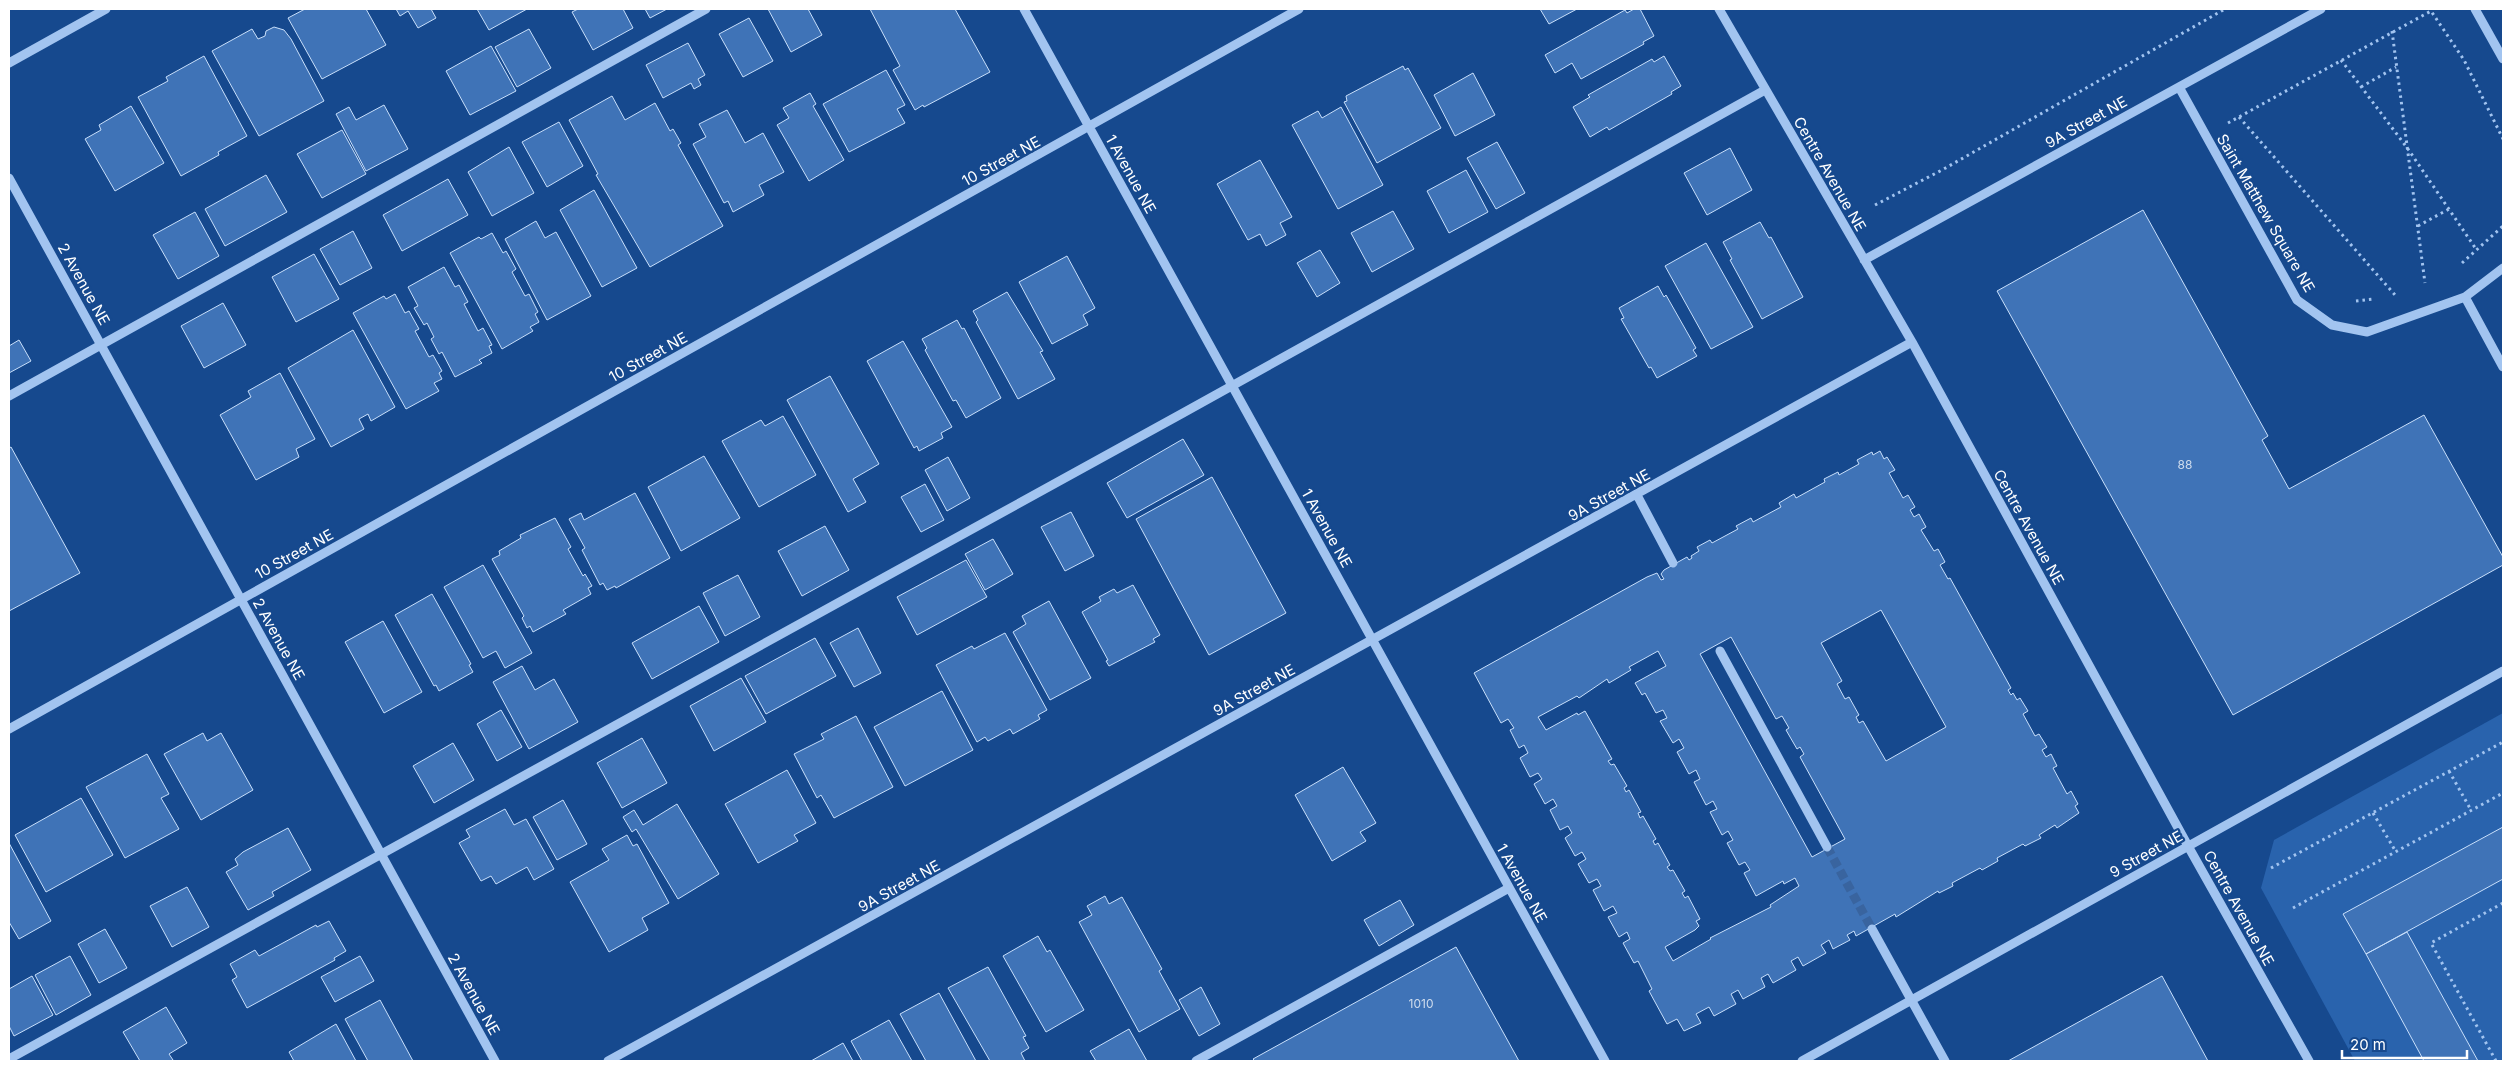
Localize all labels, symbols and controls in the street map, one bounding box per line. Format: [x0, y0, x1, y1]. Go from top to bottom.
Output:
street label: 9A Street NE [2042, 92, 2130, 152]
street label: Centre Avenue NE [1790, 113, 1870, 235]
street label: Saint Matthew Square NE [2213, 130, 2319, 296]
street label: 1 Avenue NE [1101, 131, 1161, 217]
street label: 10 Street NE [958, 132, 1044, 190]
street label: 2 Avenue NE [54, 240, 114, 328]
street label: 10 Street NE [605, 328, 691, 386]
house number: 88 [2178, 457, 2192, 472]
street label: 9A Street NE [1565, 465, 1653, 525]
street label: Centre Avenue NE [1989, 466, 2069, 588]
street label: 1 Avenue NE [1297, 485, 1357, 571]
street label: 10 Street NE [251, 525, 337, 583]
street label: 2 Avenue NE [249, 595, 309, 683]
street label: 9A Street NE [1210, 660, 1298, 720]
street label: 9 Street NE [2106, 826, 2186, 882]
street label: 1 Avenue NE [1492, 840, 1552, 926]
street label: Centre Avenue NE [2199, 847, 2279, 969]
street label: 9A Street NE [855, 856, 943, 916]
street label: 2 Avenue NE [444, 950, 504, 1038]
house number: 1010 [1409, 996, 1433, 1011]
scale bar [2342, 1028, 2467, 1060]
text: 20 m [2350, 1035, 2386, 1054]

